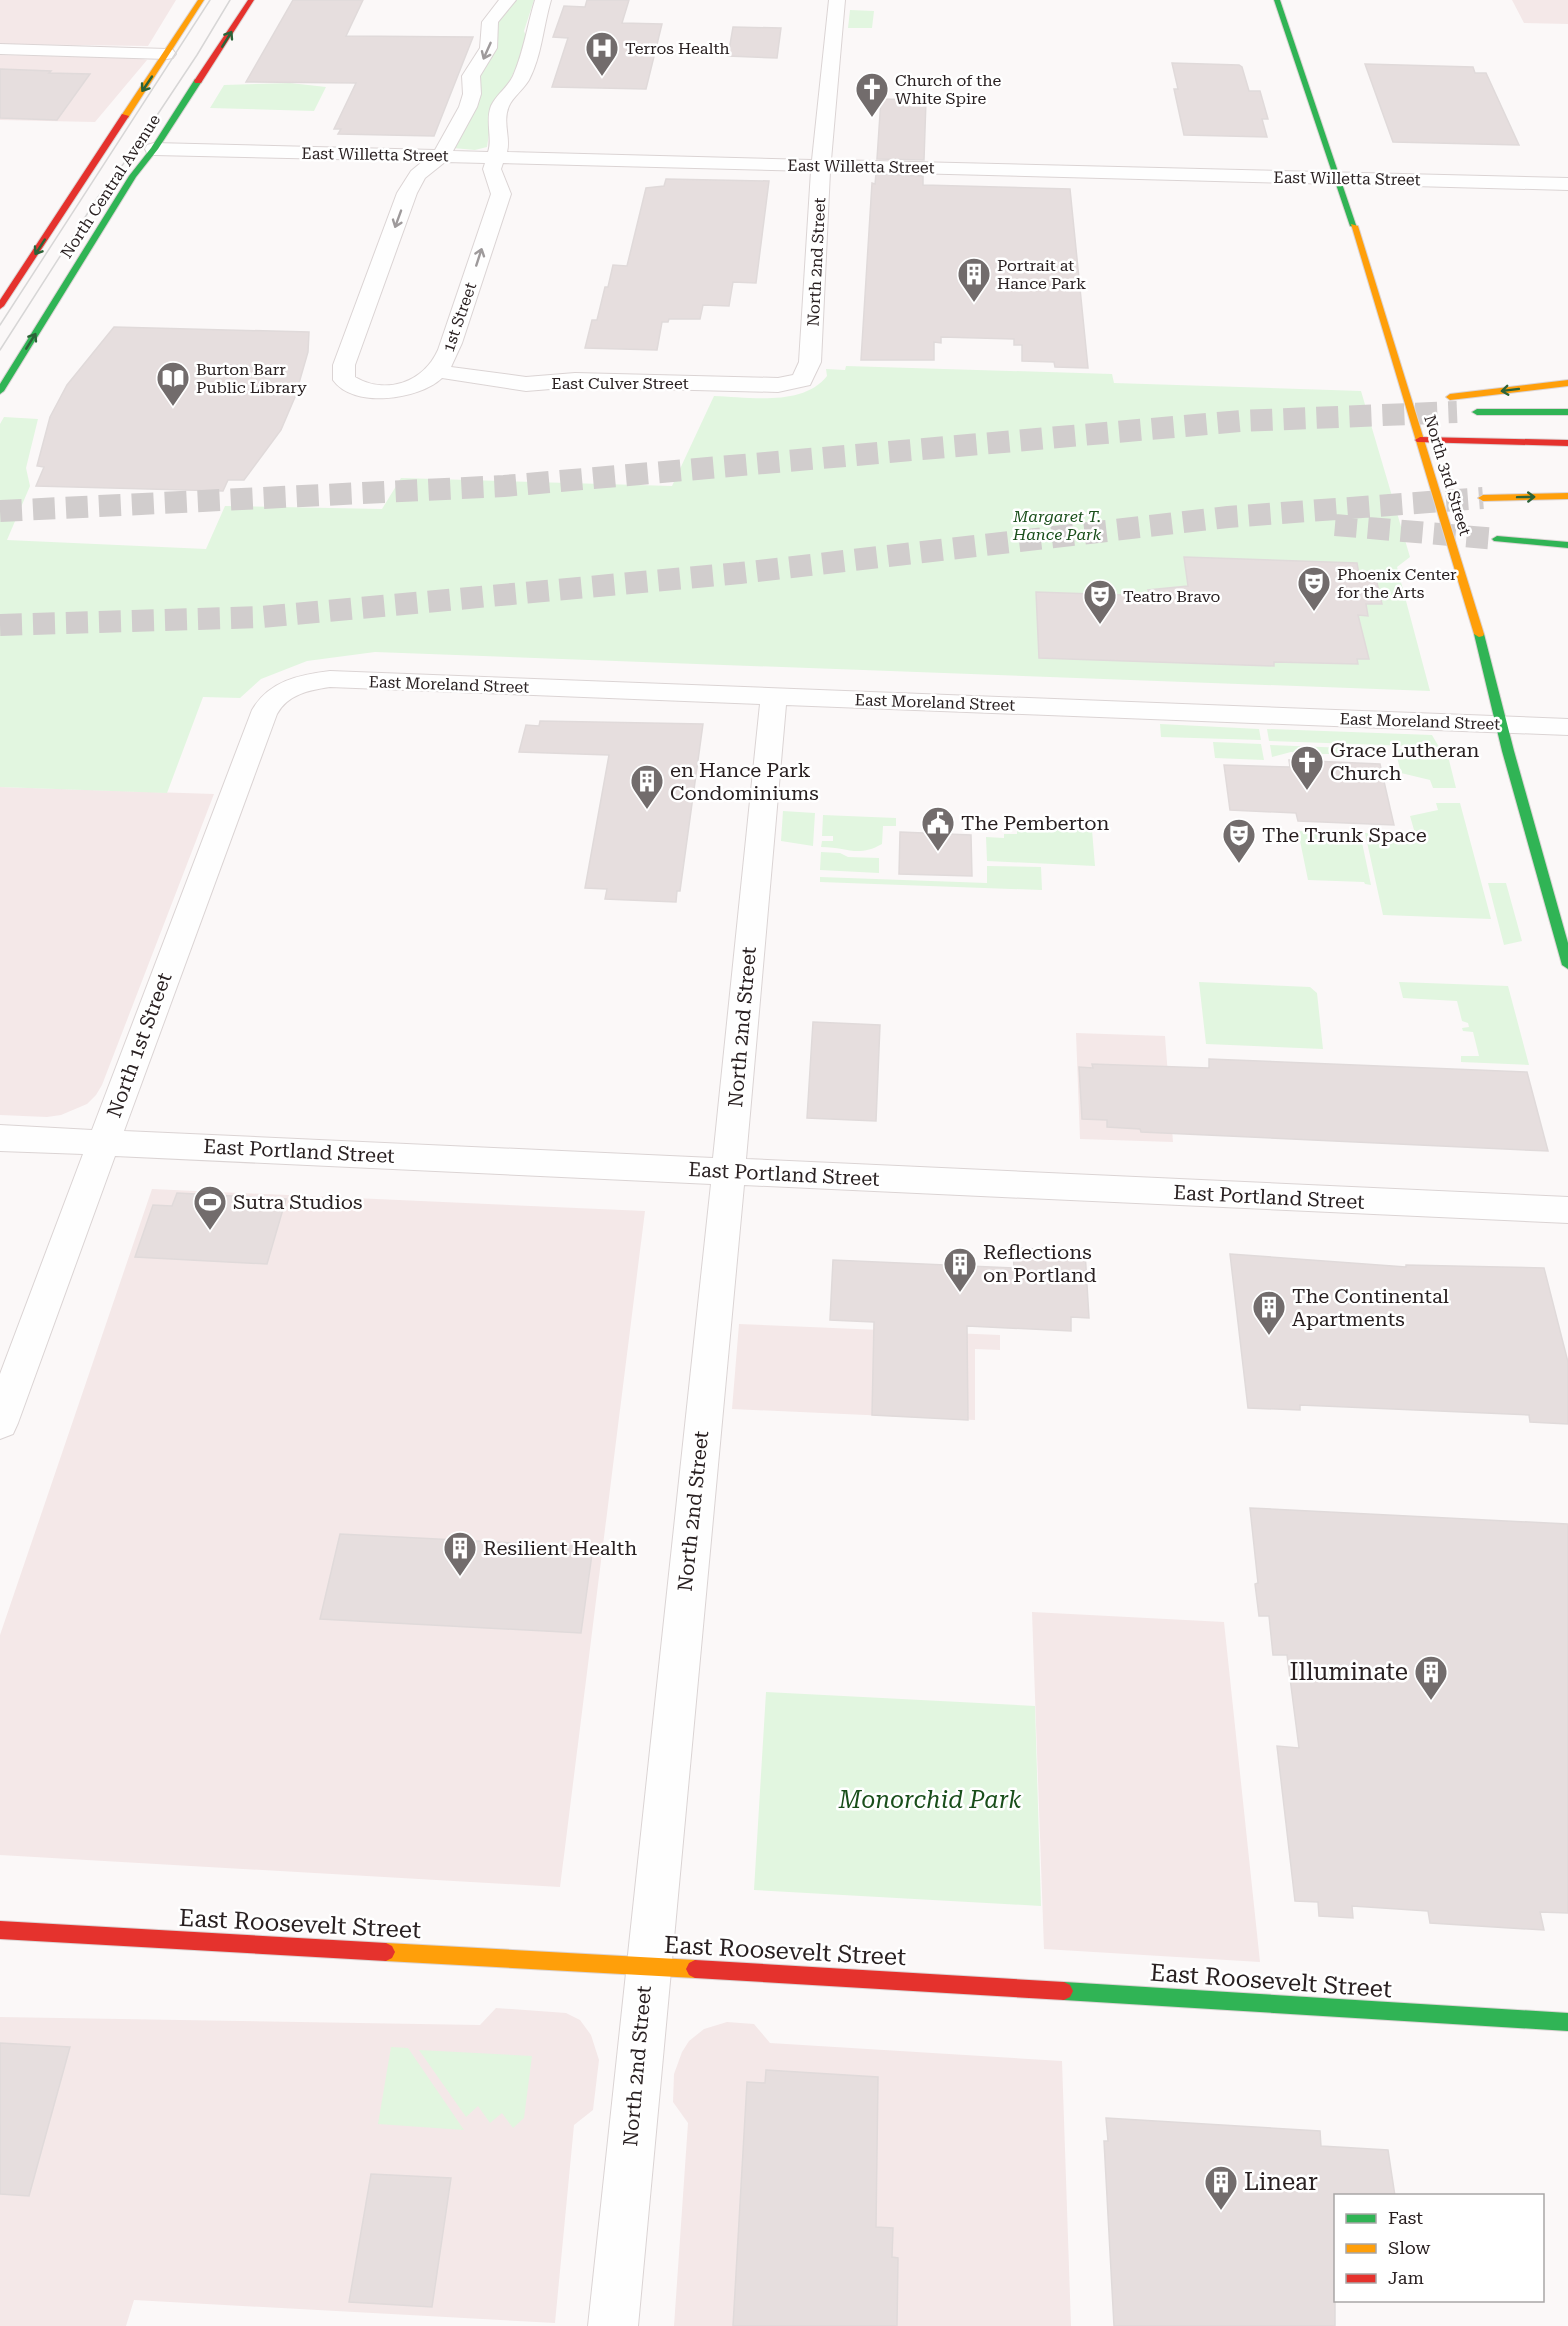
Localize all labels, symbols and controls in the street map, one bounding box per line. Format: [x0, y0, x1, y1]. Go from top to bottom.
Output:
hospital icon: Terros Health [584, 30, 620, 77]
one-way arrow [221, 31, 233, 48]
place label: Terros Health [625, 39, 730, 58]
one-way arrow [481, 41, 492, 59]
church icon: Church of the White Spire [854, 71, 890, 118]
place label: Church of the White Spire [895, 71, 1002, 108]
one-way arrow [140, 76, 153, 93]
street label: North Central Avenue [57, 111, 164, 262]
street label: East Willetta Street [301, 144, 449, 165]
street label: East Willetta Street [787, 156, 935, 177]
street label: East Willetta Street [1273, 168, 1421, 189]
street label: North 2nd Street [804, 197, 829, 327]
one-way arrow [391, 209, 402, 228]
one-way arrow [33, 239, 46, 256]
one-way arrow [474, 248, 485, 267]
building icon: Portrait at Hance Park [956, 256, 992, 303]
place label: Portrait at Hance Park [997, 256, 1086, 293]
street label: 1st Street [439, 280, 480, 355]
one-way arrow [25, 333, 37, 350]
library icon: Burton Barr Public Library [155, 360, 191, 407]
place label: Burton Barr Public Library [196, 360, 307, 397]
street label: East Culver Street [551, 374, 689, 393]
one-way arrow [1500, 385, 1520, 396]
street label: North 3rd Street [1420, 413, 1475, 538]
one-way arrow [1515, 491, 1535, 503]
park label: Margaret T. Hance Park [1012, 507, 1101, 544]
theatre icon: Phoenix Center for the Arts [1296, 565, 1332, 612]
place label: Phoenix Center for the Arts [1337, 565, 1457, 602]
theatre icon: Teatro Bravo [1082, 578, 1118, 625]
place label: Teatro Bravo [1123, 587, 1220, 606]
street label: East Moreland Street [368, 672, 530, 697]
street label: East Moreland Street [854, 690, 1016, 715]
street label: East Moreland Street [1339, 709, 1501, 734]
place label: Grace Lutheran Church [1330, 738, 1480, 785]
church icon: Grace Lutheran Church [1289, 744, 1325, 791]
place label: en Hance Park Condominiums [670, 758, 819, 805]
building icon: en Hance Park Condominiums [629, 763, 665, 810]
public building icon: The Pemberton [920, 805, 956, 852]
place label: The Pemberton [961, 811, 1110, 835]
theatre icon: The Trunk Space [1221, 817, 1257, 864]
place label: The Trunk Space [1262, 823, 1427, 847]
street label: North 2nd Street [723, 945, 761, 1108]
street label: North 1st Street [102, 969, 177, 1121]
street label: East Portland Street [203, 1134, 396, 1168]
street label: East Portland Street [688, 1157, 881, 1191]
street label: East Portland Street [1173, 1180, 1366, 1214]
sports icon: Sutra Studios [192, 1184, 228, 1231]
place label: Sutra Studios [233, 1190, 363, 1214]
place label: Reflections on Portland [983, 1240, 1097, 1287]
building icon: Reflections on Portland [942, 1246, 978, 1293]
place label: The Continental Apartments [1292, 1284, 1449, 1331]
building icon: The Continental Apartments [1251, 1289, 1287, 1336]
street label: North 2nd Street [673, 1429, 713, 1593]
building icon: Resilient Health [442, 1530, 478, 1577]
place label: Resilient Health [483, 1536, 637, 1560]
building icon: Illuminate [1413, 1654, 1449, 1701]
place label: Illuminate [1290, 1658, 1408, 1686]
park label: Monorchid Park [838, 1786, 1021, 1814]
street label: East Roosevelt Street [178, 1904, 422, 1944]
street label: East Roosevelt Street [663, 1931, 907, 1971]
street label: East Roosevelt Street [1149, 1959, 1393, 2003]
street label: North 2nd Street [618, 1984, 656, 2147]
building icon: Linear [1203, 2164, 1239, 2211]
place label: Linear [1244, 2168, 1318, 2196]
legend [1334, 2194, 1544, 2302]
text: Fast [1388, 2207, 1423, 2228]
text: Slow [1388, 2237, 1430, 2258]
text: Jam [1388, 2267, 1424, 2288]

